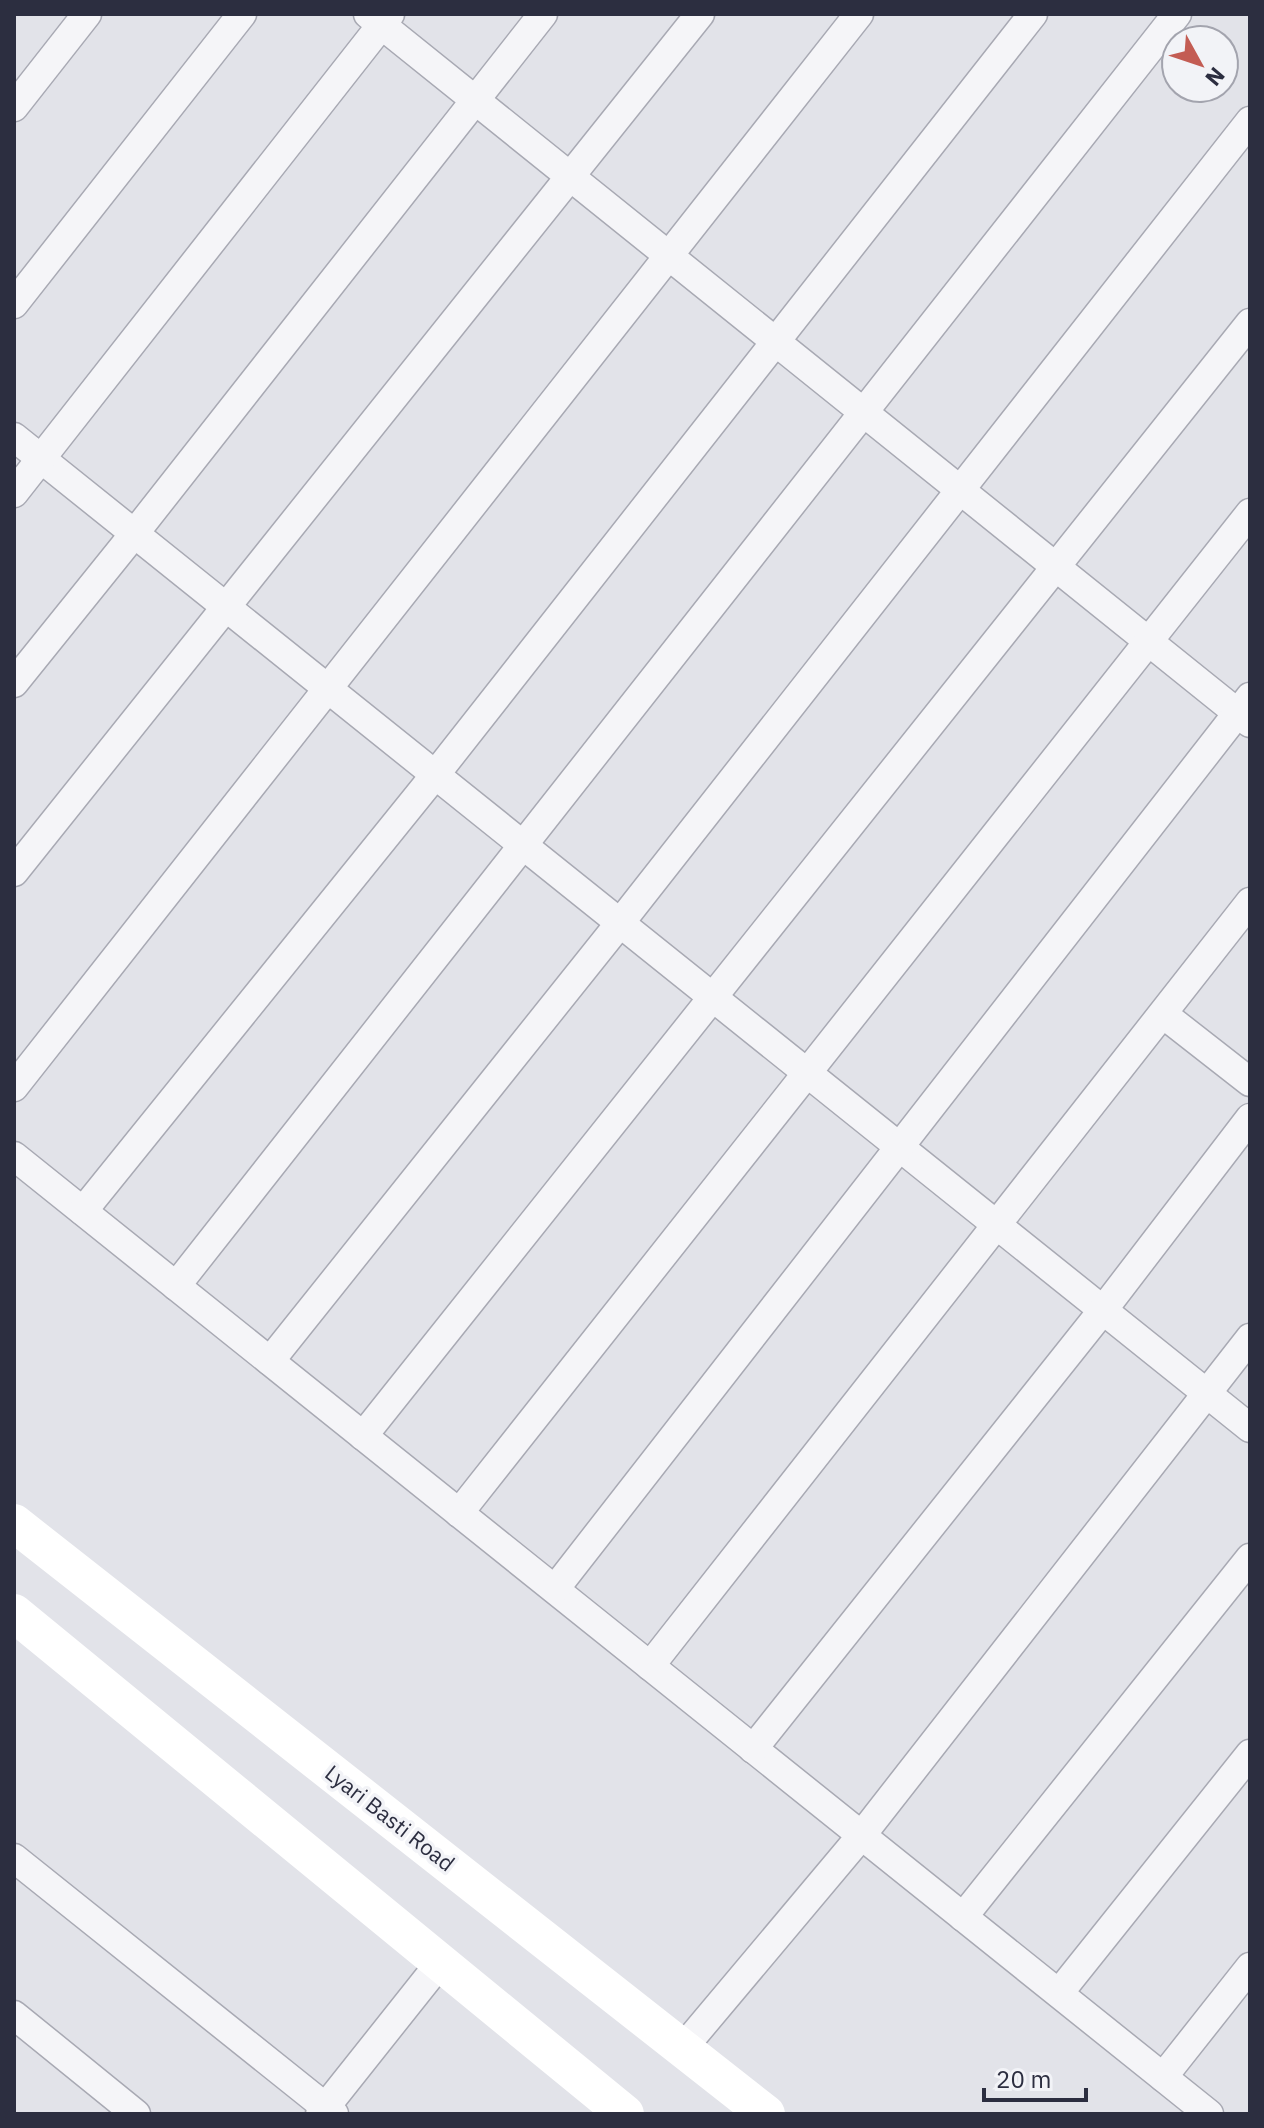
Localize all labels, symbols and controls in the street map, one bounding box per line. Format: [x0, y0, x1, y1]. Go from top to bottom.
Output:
north arrow [1160, 24, 1240, 104]
text: N [1199, 62, 1232, 93]
street label: Lyari Basti Road [320, 1758, 461, 1877]
scale bar [984, 2052, 1086, 2102]
text: 20 m [996, 2063, 1051, 2095]

